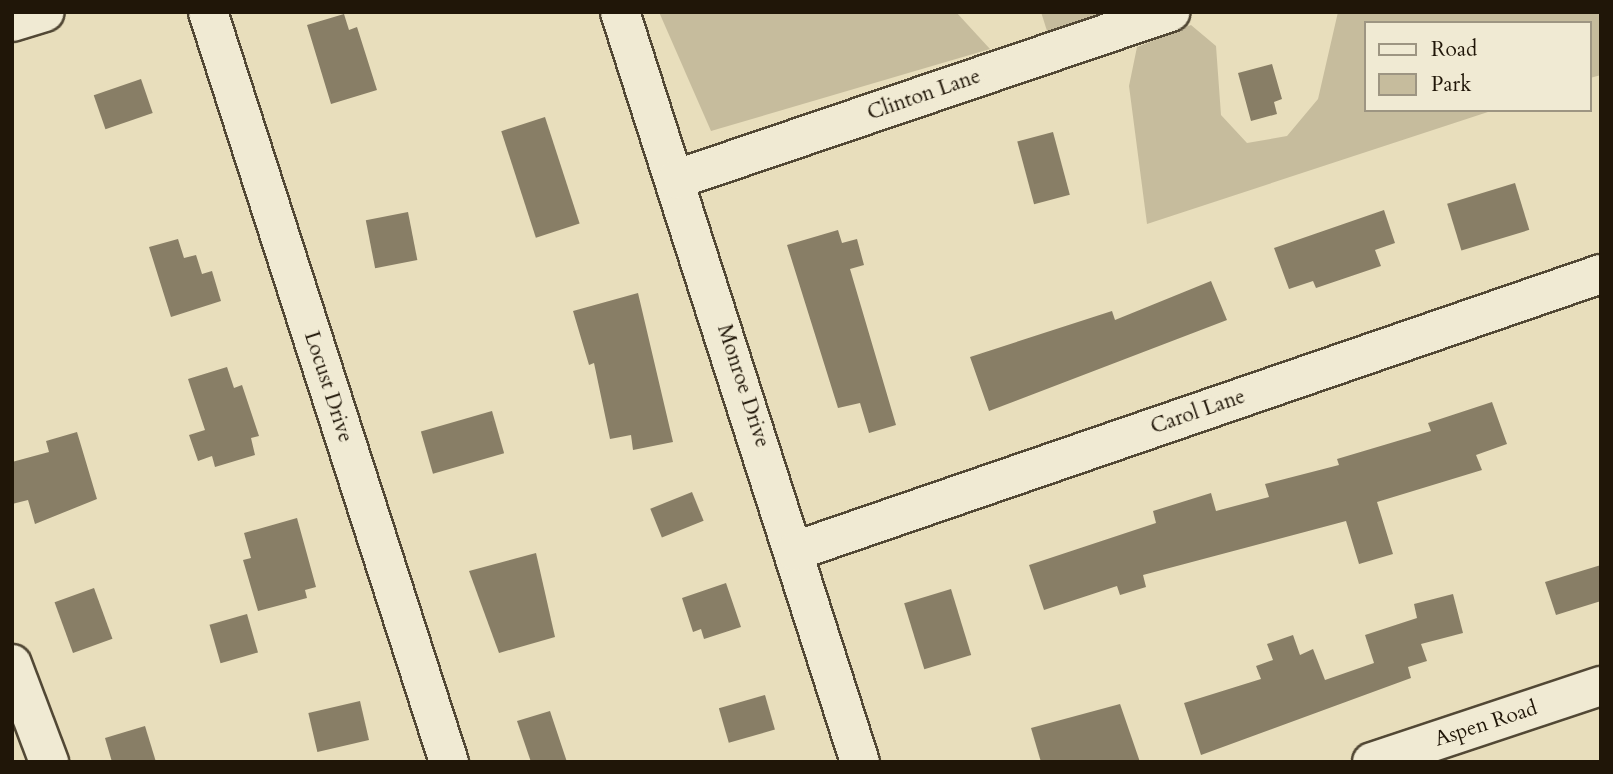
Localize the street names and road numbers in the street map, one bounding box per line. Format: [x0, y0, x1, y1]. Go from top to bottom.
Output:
street label: Clinton Lane [864, 64, 984, 126]
street label: Monroe Drive [711, 321, 775, 451]
street label: Locust Drive [298, 328, 358, 446]
street label: Carol Lane [1147, 384, 1249, 440]
street label: Aspen Road [1432, 696, 1540, 752]

